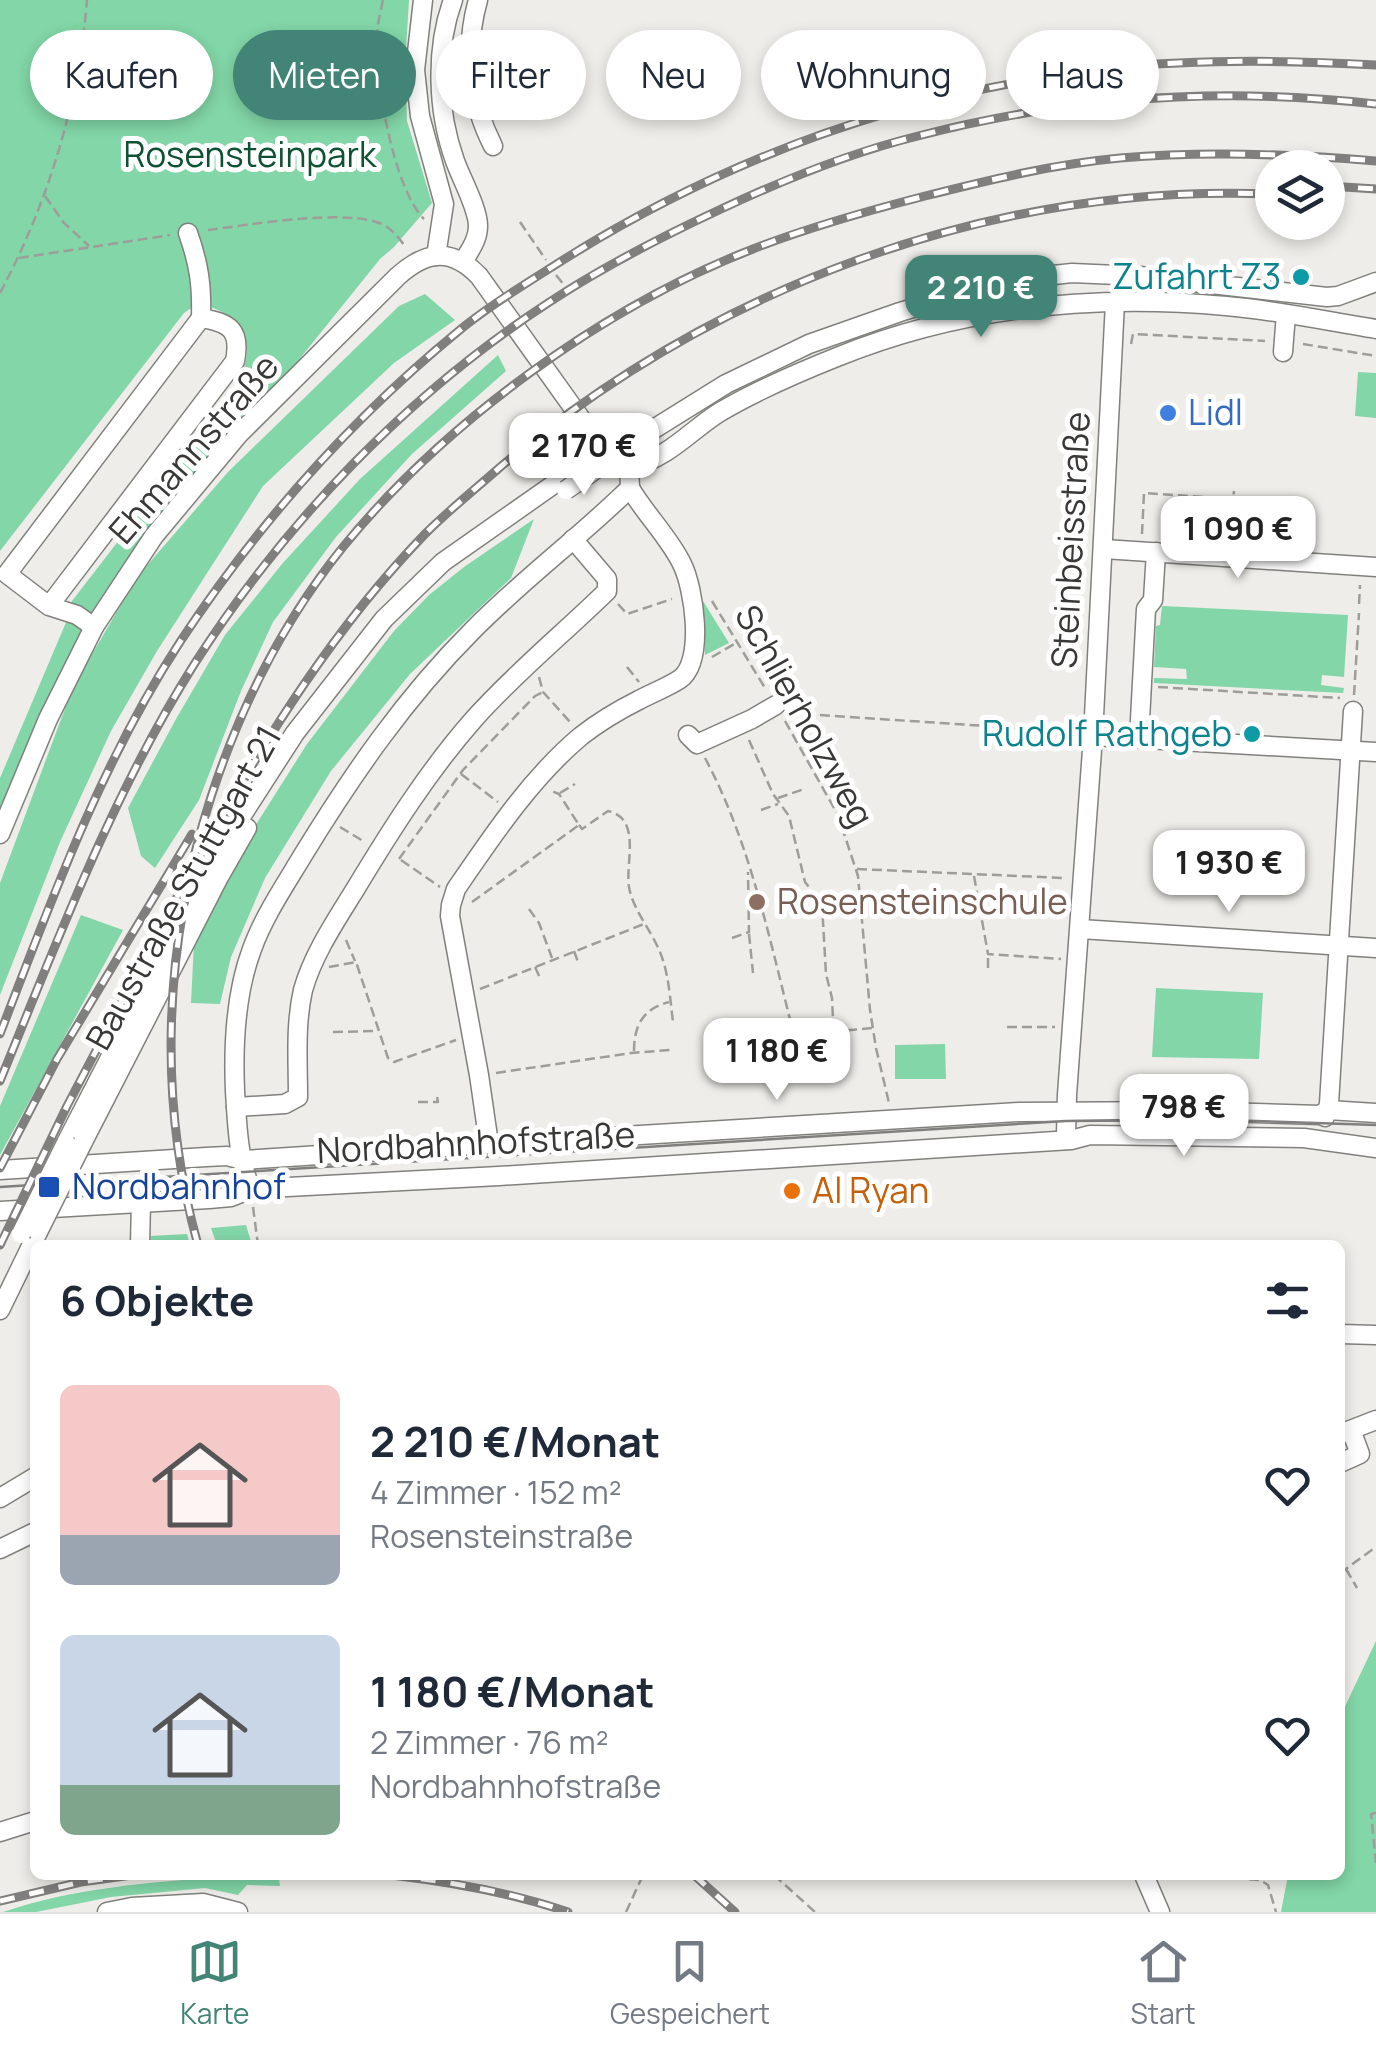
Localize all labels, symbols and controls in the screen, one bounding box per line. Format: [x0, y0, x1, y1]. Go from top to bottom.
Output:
chip: Kaufen [30, 30, 213, 120]
chip: Mieten [233, 30, 416, 120]
chip: Filter [436, 30, 586, 120]
chip: Neu [606, 30, 741, 120]
chip: Wohnung [761, 30, 986, 120]
chip: Haus [1006, 30, 1159, 120]
park label: Rosensteinpark [124, 130, 378, 178]
map controls [1255, 150, 1345, 240]
button: layers [1255, 150, 1345, 240]
place label: Zufahrt Z3 [1112, 252, 1281, 300]
pin: 2 210 € [889, 255, 1073, 340]
text: 2 210 € [927, 265, 1035, 309]
marker: Zufahrt Z3 [1290, 266, 1312, 288]
street label: Ehmannstraße [98, 343, 289, 553]
place label: Lidl [1188, 388, 1243, 436]
marker: Lidl [1157, 402, 1179, 424]
street label: Steinbeisstraße [1039, 410, 1101, 670]
pin: 2 170 € [492, 413, 676, 498]
text: 2 170 € [531, 423, 637, 467]
pin: 1 090 € [1146, 496, 1330, 581]
text: 1 090 € [1183, 506, 1293, 550]
street label: Schlierholzweg [724, 596, 886, 835]
place label: Rudolf Rathgeb [982, 709, 1232, 757]
street label: Baustraße Stuttgart 21 [74, 717, 292, 1058]
marker: Rudolf Rathgeb [1241, 723, 1263, 745]
pin: 1 930 € [1137, 830, 1321, 915]
text: 1 930 € [1175, 840, 1283, 884]
place label: Rosensteinschule [777, 877, 1068, 925]
marker: Rosensteinschule [746, 891, 768, 913]
pin: 1 180 € [685, 1018, 869, 1103]
text: 1 180 € [725, 1028, 829, 1072]
pin: 798 € [1114, 1074, 1254, 1159]
text: 798 € [1142, 1084, 1226, 1128]
street label: Nordbahnhofstraße [316, 1110, 636, 1174]
place label: Nordbahnhof [72, 1162, 286, 1210]
place label: Al Ryan [812, 1166, 929, 1214]
marker: Nordbahnhof [36, 1174, 62, 1200]
marker: Al Ryan [781, 1180, 803, 1202]
text: 6 Objekte [60, 1271, 254, 1329]
icon: filters [1260, 1273, 1315, 1328]
text: 2 210 €/Monat [370, 1412, 660, 1470]
icon: home [140, 1425, 260, 1545]
icon: heart [1260, 1458, 1315, 1513]
text: 4 Zimmer · 152 m² [370, 1470, 621, 1514]
text: Rosensteinstraße [370, 1514, 633, 1558]
text: 1 180 €/Monat [370, 1662, 654, 1720]
icon: home [140, 1675, 260, 1795]
icon: heart [1260, 1708, 1315, 1763]
text: 2 Zimmer · 76 m² [370, 1720, 608, 1764]
text: Nordbahnhofstraße [370, 1764, 661, 1808]
tab: Karte [180, 1934, 250, 2032]
tab: Gespeichert [610, 1934, 770, 2032]
tab: Start [1130, 1934, 1196, 2032]

